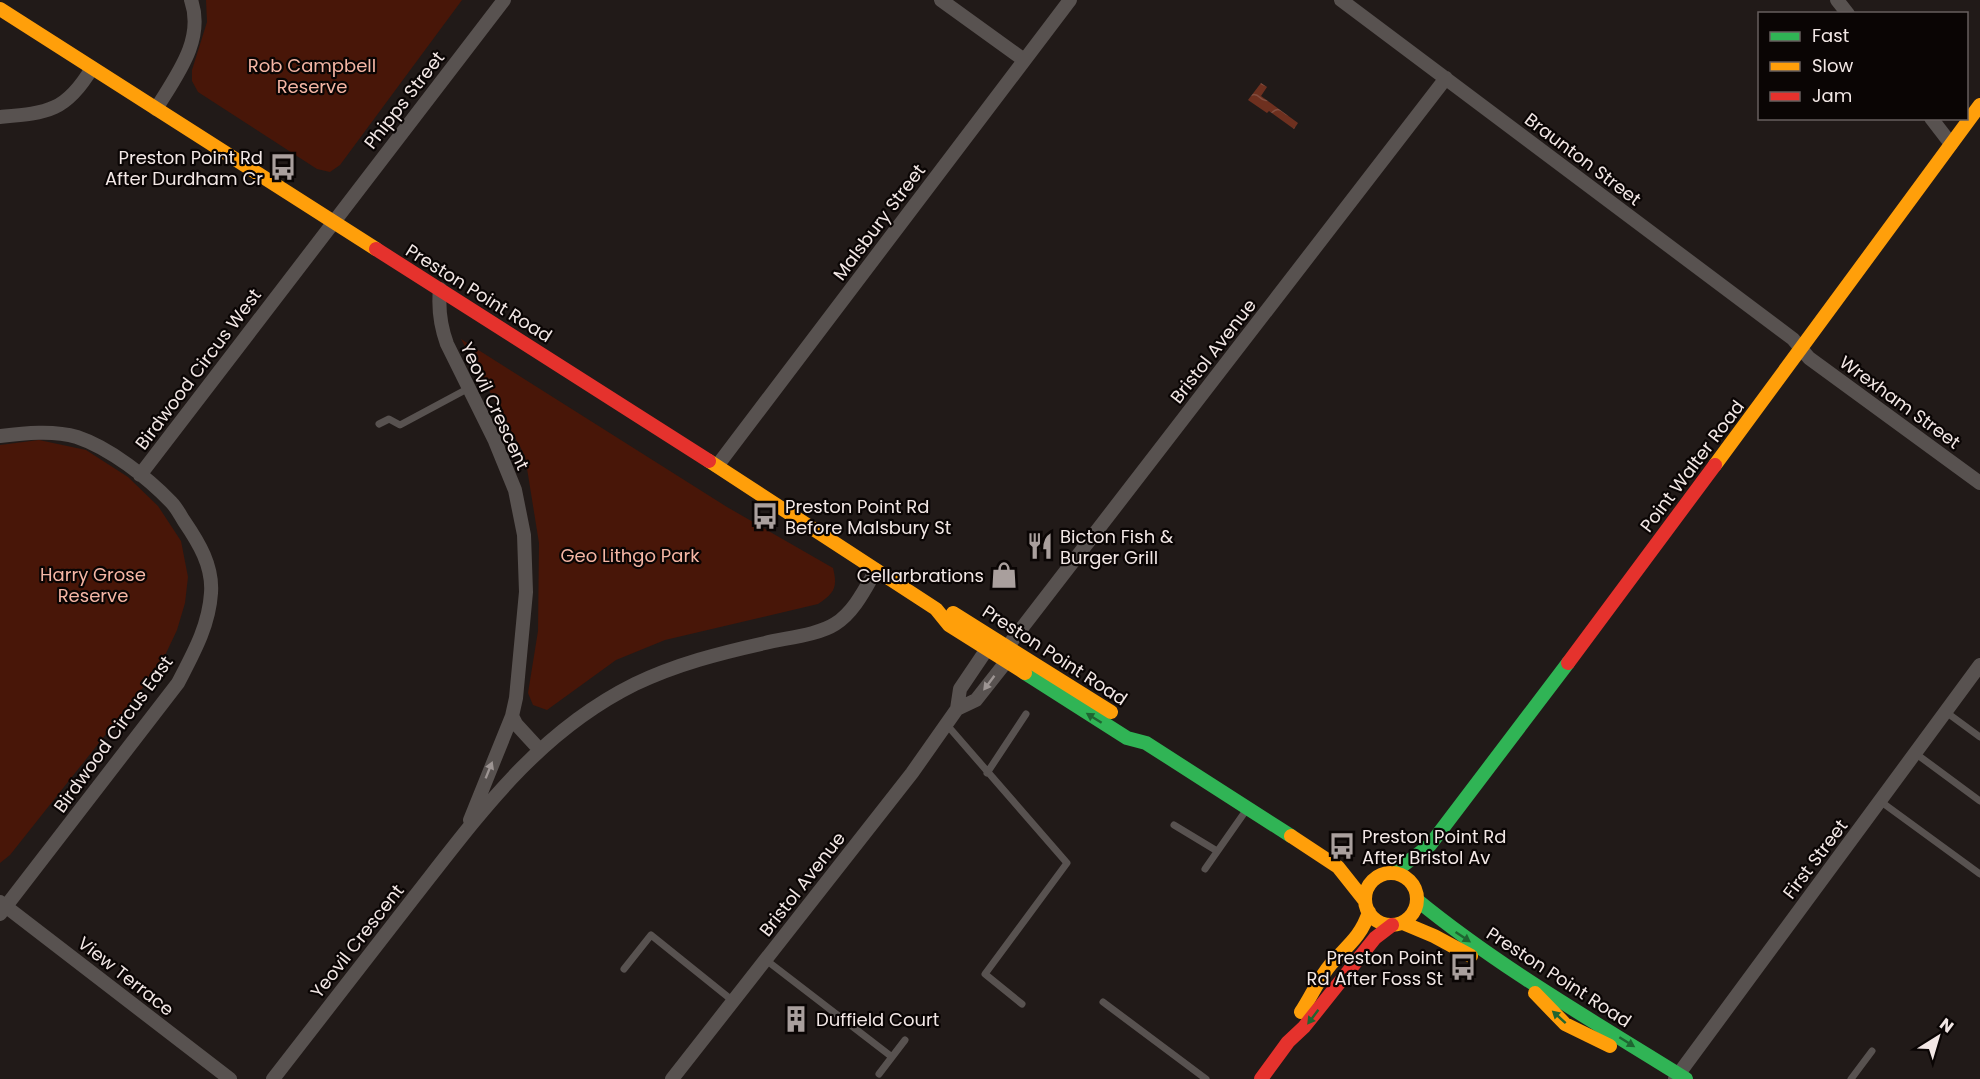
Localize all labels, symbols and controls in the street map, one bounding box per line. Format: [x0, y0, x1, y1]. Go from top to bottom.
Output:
legend [1758, 12, 1968, 120]
text: Fast [1812, 23, 1849, 48]
street label: Phipps Street [358, 46, 450, 154]
park label: Rob Campbell Reserve [248, 53, 376, 99]
text: Slow [1812, 53, 1854, 78]
text: Jam [1812, 83, 1852, 108]
street label: Braunton Street [1520, 107, 1646, 211]
place label: Preston Point Rd After Durdham Cr [105, 145, 263, 191]
bus stop icon: Preston Point Rd After Durdham Cr [268, 152, 298, 182]
street label: Malsbury Street [827, 159, 931, 285]
street label: Preston Point Road [401, 238, 557, 348]
street label: Birdwood Circus West [129, 283, 267, 455]
street label: Bristol Avenue [1164, 293, 1262, 409]
street label: Yeovil Crescent [454, 338, 536, 474]
street label: Wrexham Street [1834, 350, 1966, 454]
street label: Point Walter Road [1634, 395, 1750, 537]
place label: Preston Point Rd Before Malsbury St [785, 494, 951, 540]
bus stop icon: Preston Point Rd Before Malsbury St [750, 501, 780, 531]
place label: Bicton Fish & Burger Grill [1060, 524, 1174, 570]
restaurant icon: Bicton Fish & Burger Grill [1025, 531, 1055, 561]
park label: Geo Lithgo Park [561, 543, 700, 568]
shop icon: Cellarbrations [989, 560, 1019, 590]
park label: Harry Grose Reserve [40, 562, 146, 608]
place label: Cellarbrations [857, 563, 984, 588]
street label: Preston Point Road [978, 599, 1132, 711]
street label: Birdwood Circus East [48, 651, 178, 817]
one-way arrow [983, 675, 996, 691]
one-way arrow [1086, 712, 1102, 723]
one-way arrow [484, 761, 494, 779]
street label: First Street [1777, 814, 1853, 904]
place label: Preston Point Rd After Bristol Av [1362, 824, 1506, 870]
street label: Bristol Avenue [753, 826, 851, 942]
bus stop icon: Preston Point Rd After Bristol Av [1327, 831, 1357, 861]
street label: Yeovil Crescent [305, 879, 409, 1003]
street label: Preston Point Road [1482, 921, 1636, 1033]
street label: View Terrace [73, 930, 179, 1022]
one-way arrow [1455, 931, 1471, 942]
place label: Preston Point Rd After Foss St [1306, 945, 1443, 991]
bus stop icon: Preston Point Rd After Foss St [1448, 952, 1478, 982]
building icon: Duffield Court [781, 1004, 811, 1034]
place label: Duffield Court [816, 1007, 939, 1032]
north arrow [1908, 1007, 1968, 1067]
one-way arrow [1307, 1009, 1319, 1024]
one-way arrow [1552, 1010, 1567, 1024]
text: N [1935, 1013, 1958, 1038]
one-way arrow [1619, 1036, 1635, 1047]

